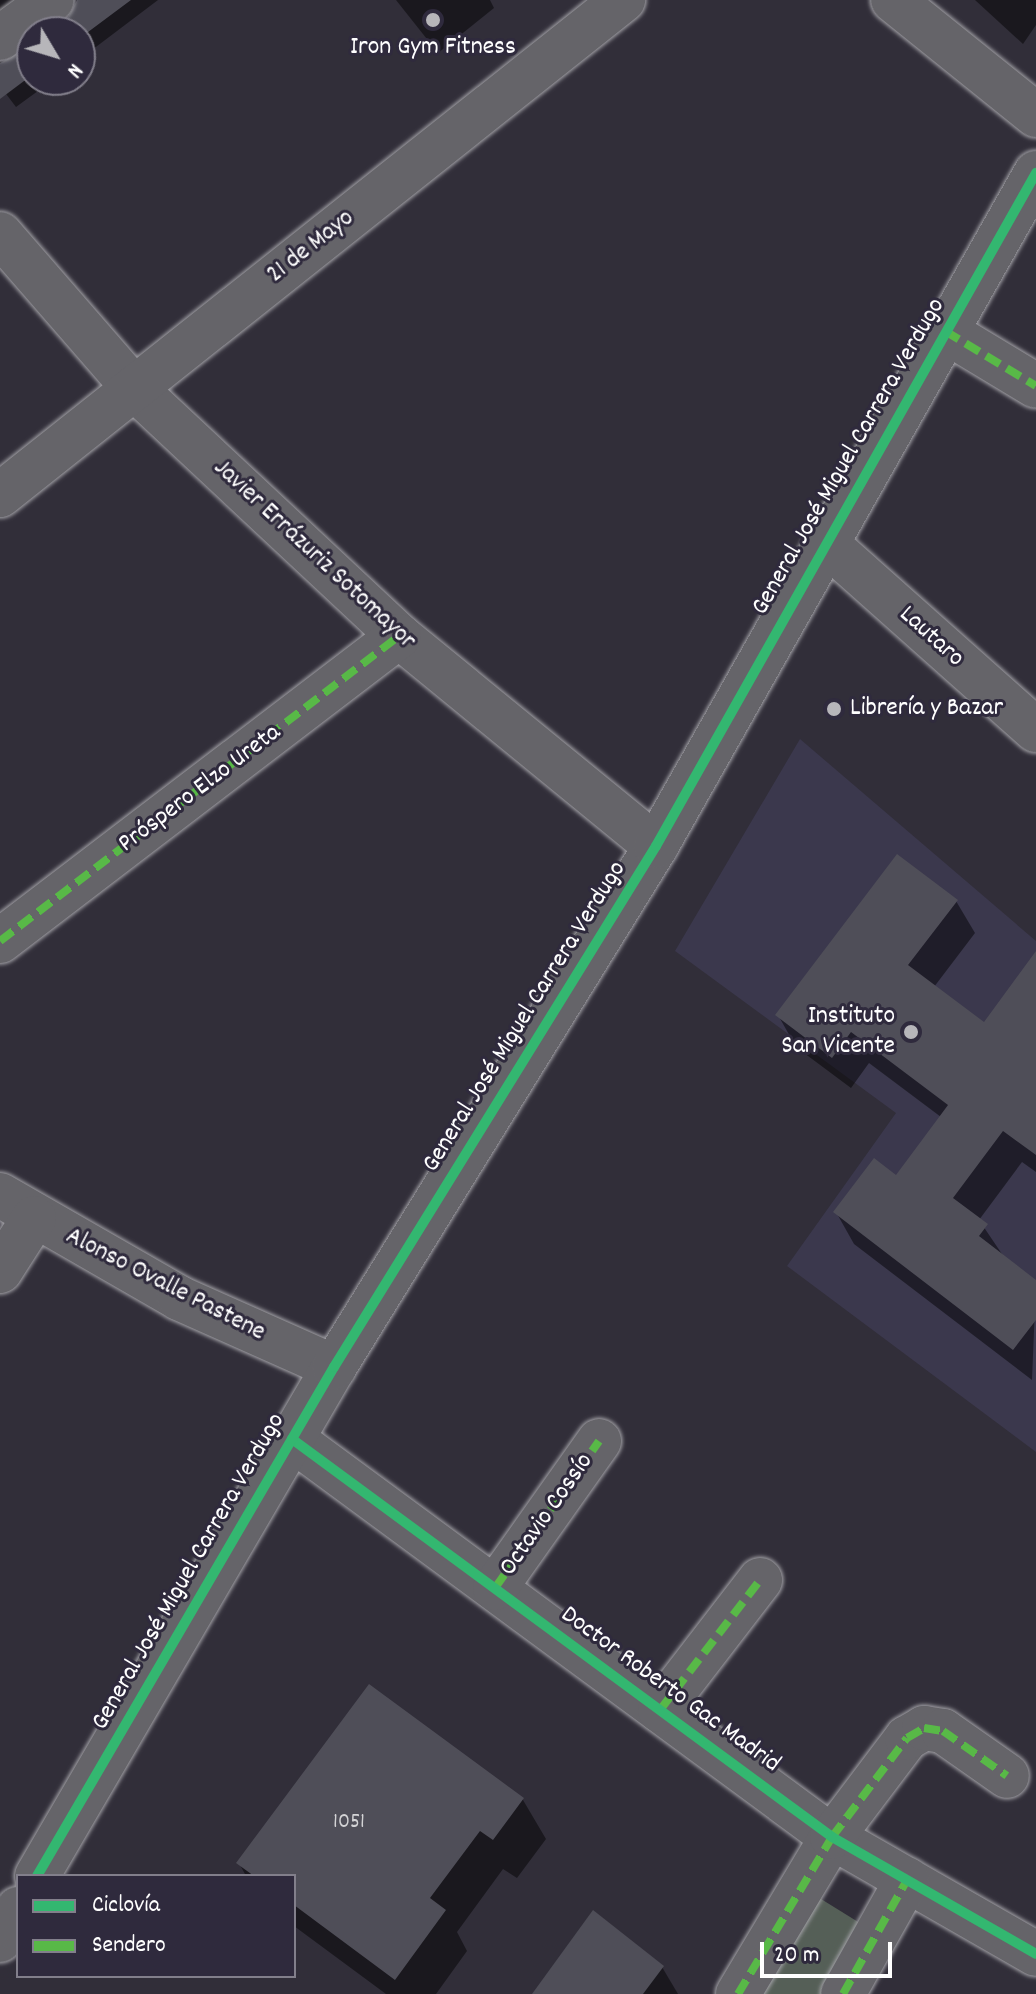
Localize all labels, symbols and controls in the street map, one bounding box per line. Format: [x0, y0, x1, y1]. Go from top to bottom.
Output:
marker: Iron Gym Fitness [424, 11, 442, 29]
north arrow [16, 16, 96, 96]
place label: Iron Gym Fitness [350, 32, 516, 64]
text: N [58, 56, 89, 84]
street label: 21 de Mayo [261, 203, 361, 291]
street label: General José Miguel Carrera Verdugo [745, 293, 953, 621]
street label: Javier Errázuriz Sotomayor [206, 453, 422, 657]
street label: Lautaro [892, 600, 970, 674]
place label: Librería y Bazar [850, 693, 1003, 725]
marker: Librería y Bazar [825, 700, 843, 718]
street label: Próspero Elzo Ureta [113, 718, 287, 860]
street label: General José Miguel Carrera Verdugo [416, 856, 634, 1178]
place label: Instituto San Vicente [781, 1001, 895, 1062]
marker: Instituto San Vicente [902, 1023, 920, 1041]
street label: Alonso Ovalle Pastene [60, 1221, 270, 1349]
street label: General José Miguel Carrera Verdugo [85, 1408, 293, 1736]
street label: Octavio Cossío [493, 1448, 601, 1582]
street label: Doctor Roberto Gac Madrid [554, 1600, 786, 1780]
house number: 1051 [333, 1810, 365, 1836]
legend [16, 1874, 296, 1978]
text: Ciclovía [92, 1889, 160, 1923]
scale bar [764, 1926, 896, 1976]
text: Sendero [92, 1929, 166, 1963]
text: 20 m [774, 1939, 820, 1973]

